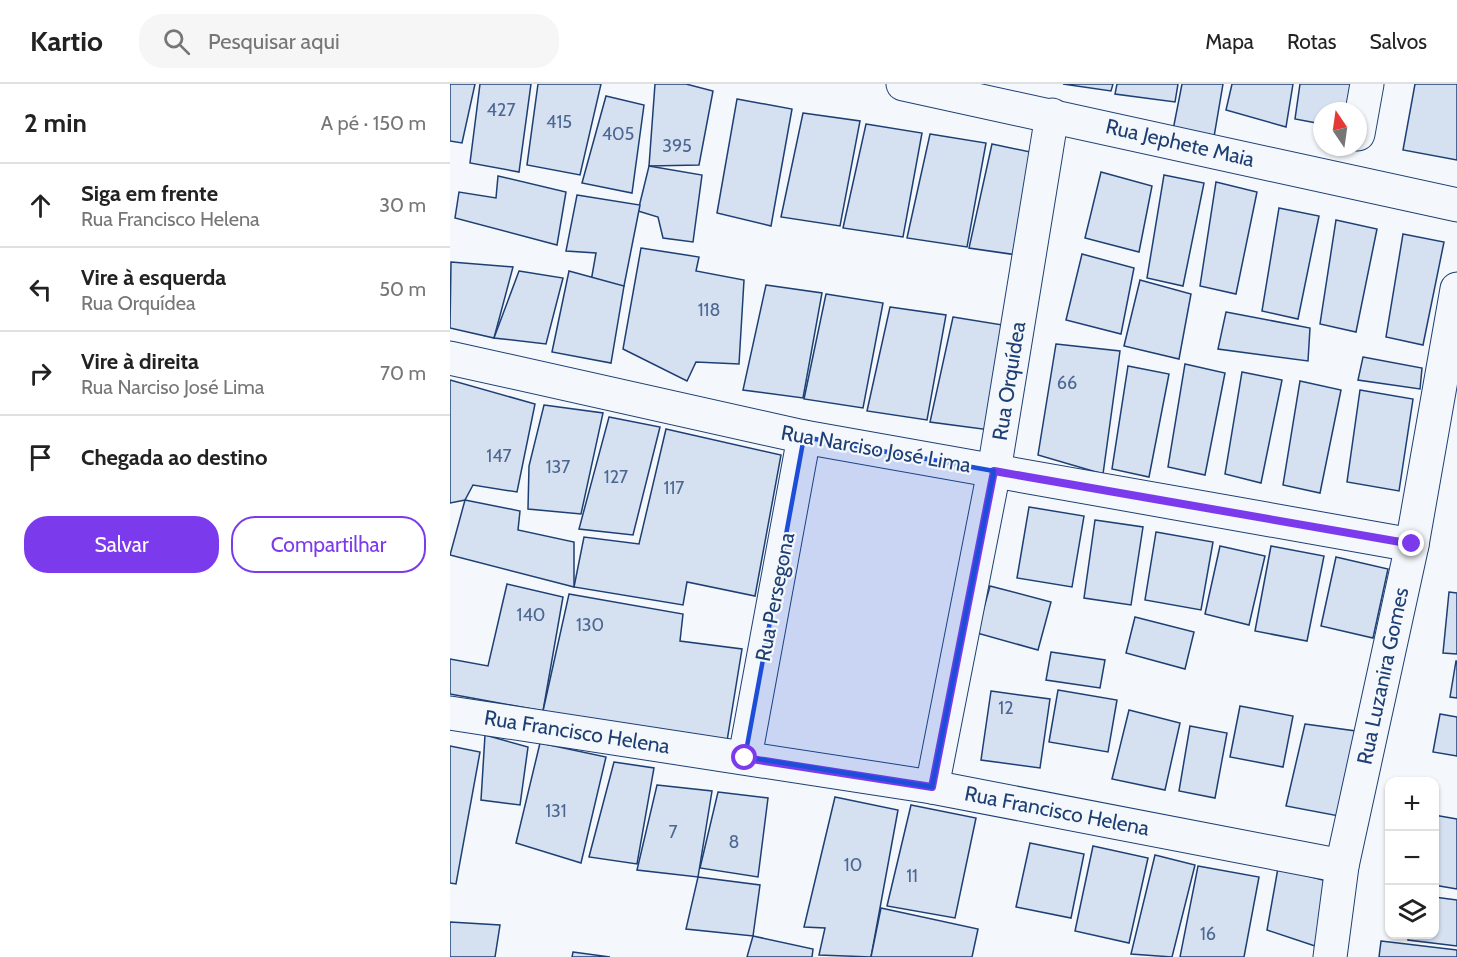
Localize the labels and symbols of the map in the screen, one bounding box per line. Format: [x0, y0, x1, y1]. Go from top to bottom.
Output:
house number: 427 [487, 99, 515, 121]
north arrow [1313, 102, 1367, 156]
house number: 415 [546, 111, 572, 133]
street label: Rua Jephete Maia [1103, 113, 1257, 172]
house number: 405 [602, 123, 634, 145]
house number: 395 [662, 135, 692, 157]
house number: 118 [698, 299, 720, 321]
street label: Rua Orquídea [987, 320, 1030, 442]
house number: 66 [1057, 372, 1077, 394]
street label: Rua Narciso José Lima [779, 419, 973, 478]
house number: 147 [486, 445, 512, 467]
house number: 137 [546, 456, 570, 478]
house number: 127 [604, 466, 628, 488]
house number: 117 [664, 477, 684, 499]
street label: Rua Persegona [750, 530, 799, 663]
route end [1398, 530, 1424, 556]
street label: Rua Luzanira Gomes [1352, 585, 1414, 767]
house number: 140 [517, 604, 545, 626]
house number: 130 [576, 614, 604, 636]
house number: 12 [998, 697, 1014, 719]
street label: Rua Francisco Helena [482, 704, 672, 759]
route start [731, 744, 757, 770]
street label: Rua Francisco Helena [963, 780, 1152, 841]
house number: 131 [545, 800, 567, 822]
house number: 7 [668, 821, 678, 843]
house number: 8 [729, 831, 739, 853]
house number: 10 [844, 854, 862, 876]
house number: 11 [906, 865, 918, 887]
house number: 16 [1200, 923, 1216, 945]

